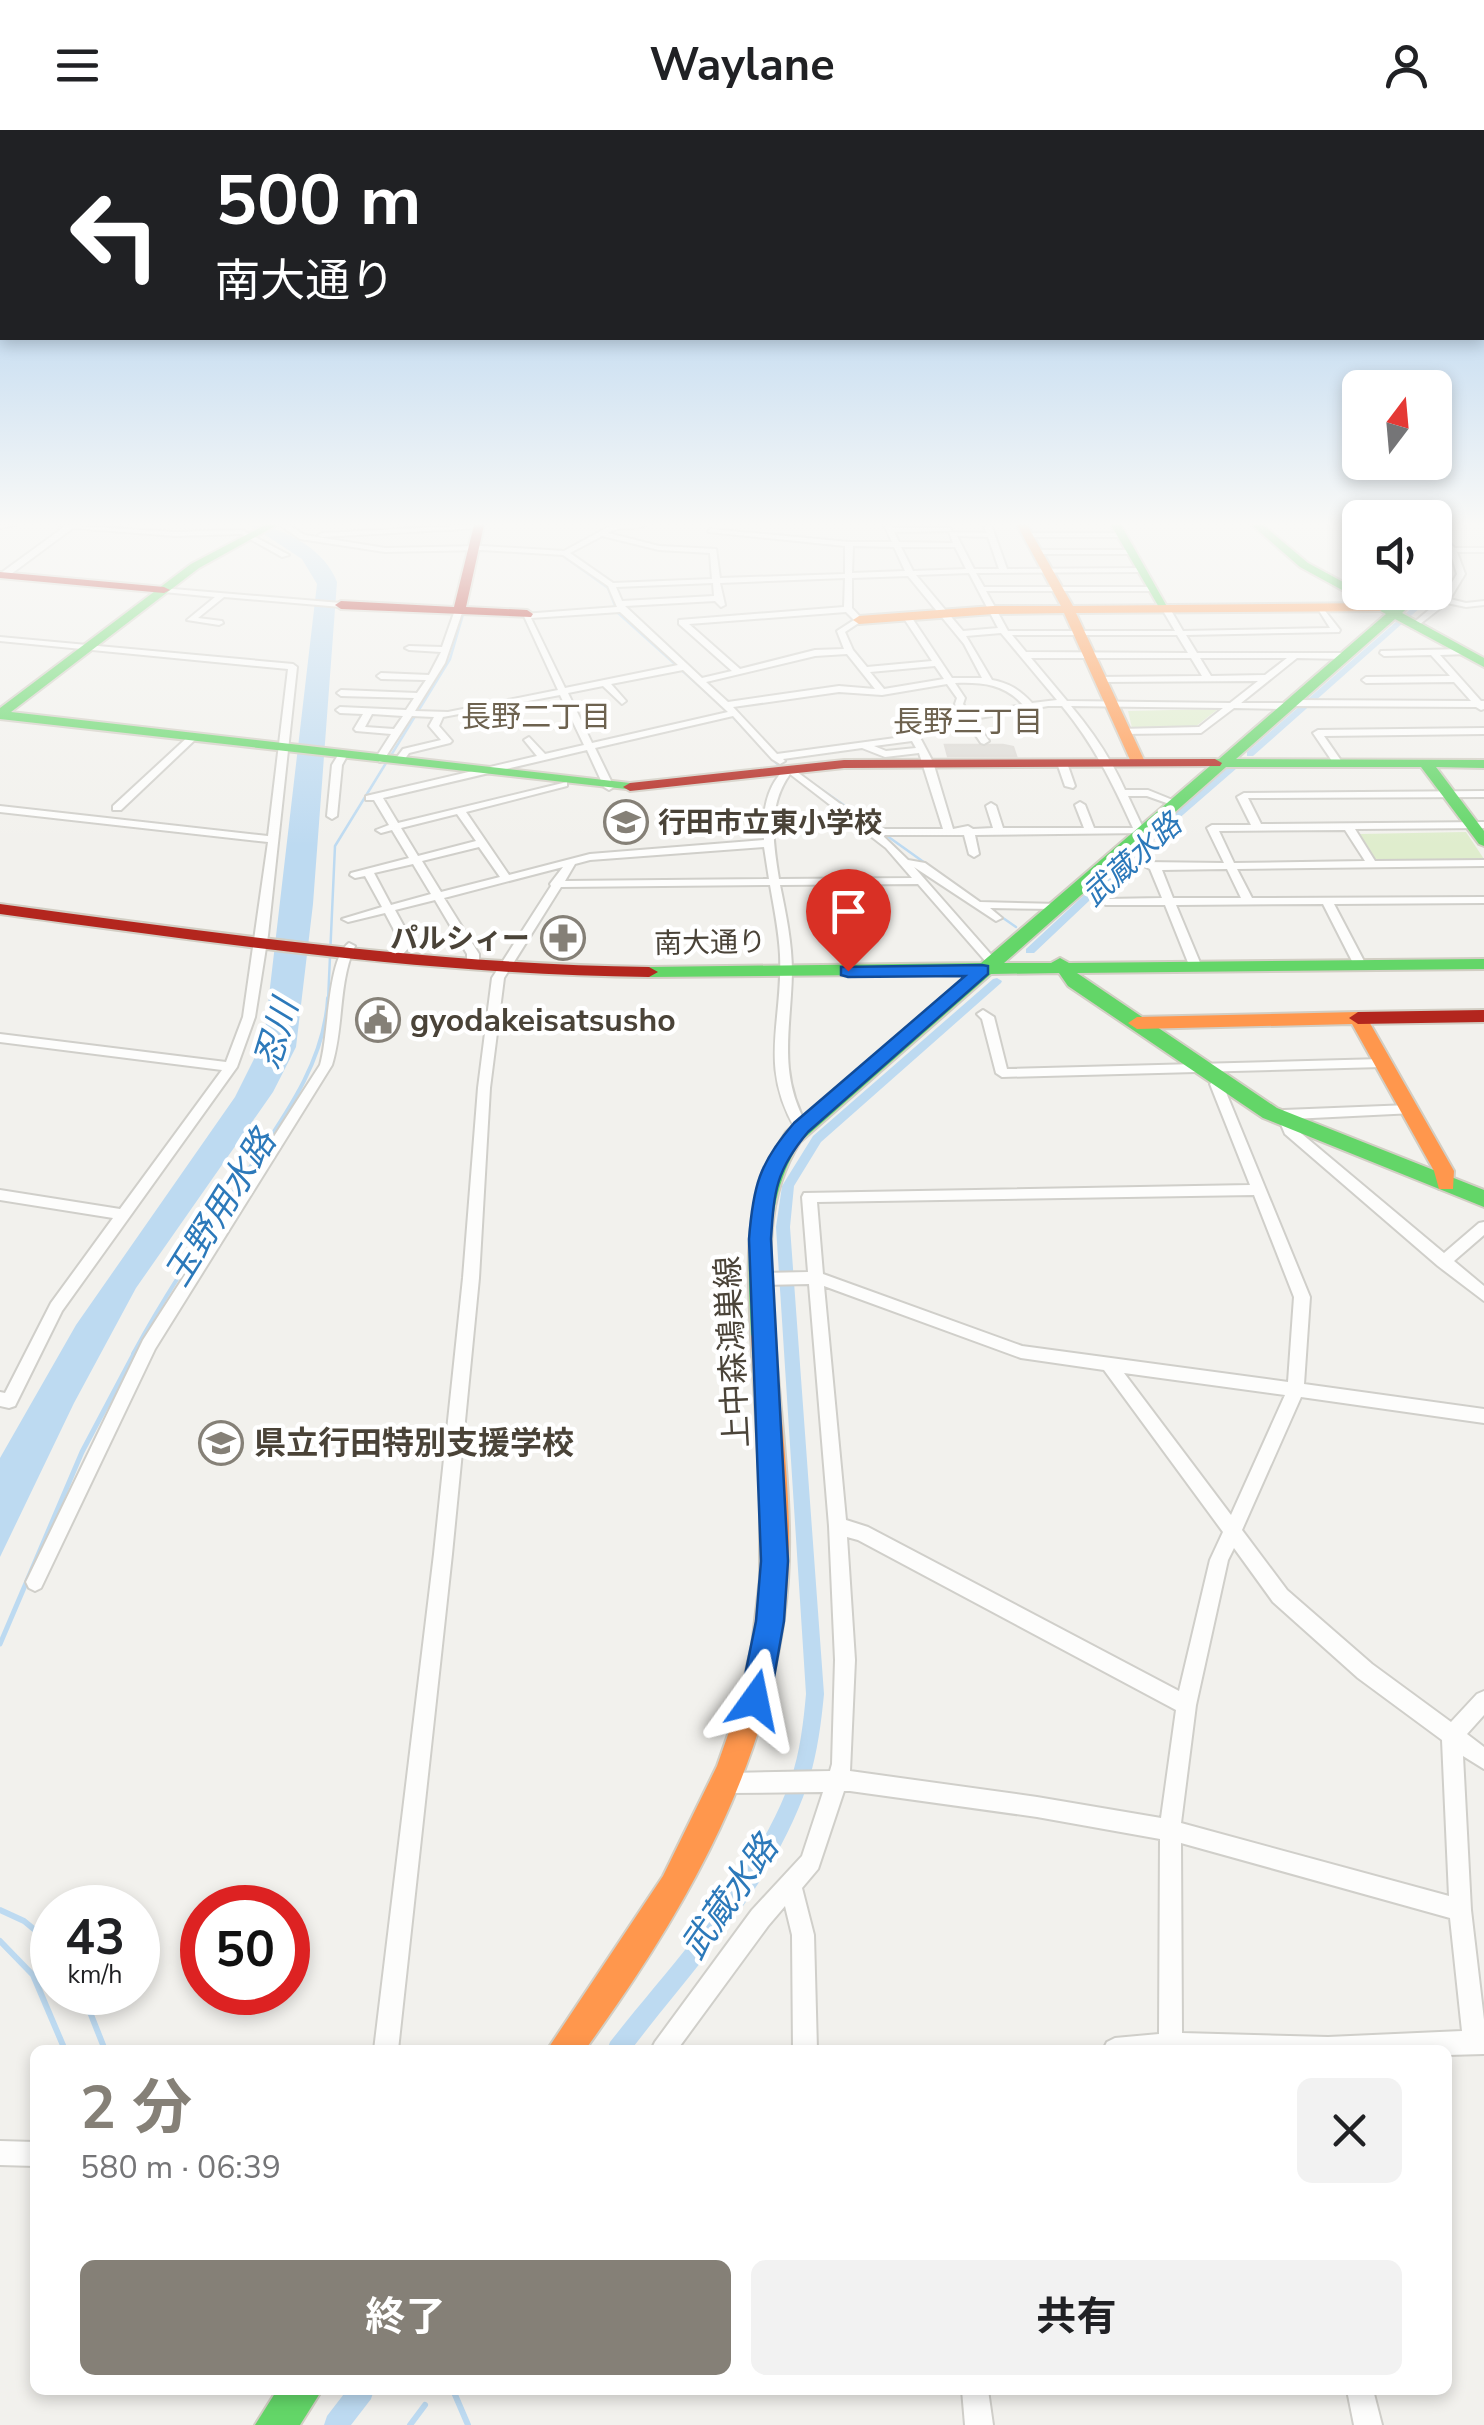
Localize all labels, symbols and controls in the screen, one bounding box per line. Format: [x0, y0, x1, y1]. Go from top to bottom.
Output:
text: Waylane [649, 35, 835, 96]
icon: menu [50, 38, 105, 93]
icon: person [1379, 38, 1434, 93]
text: 500 m [215, 153, 421, 249]
icon: left [50, 170, 180, 300]
text: 南大通り [215, 251, 395, 312]
north arrow [1342, 370, 1452, 480]
map controls [1342, 370, 1452, 610]
button: sound [1342, 500, 1452, 610]
district label: 長野二丁目 [461, 697, 611, 738]
district label: 長野三丁目 [893, 702, 1043, 743]
school or university icon: 行田市立東小学校 [603, 799, 649, 845]
water label: 武蔵水路 [1074, 803, 1193, 916]
place label: 行田市立東小学校 [658, 804, 882, 842]
pin [806, 869, 891, 972]
icon: arrive [821, 884, 876, 939]
pharmacy icon: パルシィー [540, 915, 586, 961]
place label: パルシィー [390, 920, 530, 958]
street label: 南大通り [654, 923, 766, 963]
water label: 忍川 [244, 990, 310, 1074]
public building icon: gyodakeisatsusho [355, 997, 401, 1043]
place label: gyodakeisatsusho [410, 999, 676, 1042]
water label: 玉野用水路 [154, 1119, 288, 1295]
street label: 上中森鴻巣線 [706, 1255, 759, 1449]
school or university icon: 県立行田特別支援学校 [198, 1420, 244, 1466]
place label: 県立行田特別支援学校 [254, 1422, 574, 1465]
position arrow [703, 1648, 807, 1752]
water label: 武蔵水路 [670, 1824, 791, 1968]
speed limit sign: 50 [180, 1885, 310, 2015]
text: 43 [65, 1903, 125, 1972]
text: km/h [67, 1958, 123, 1992]
text: 2 分 [80, 2067, 192, 2149]
button: close [1297, 2078, 1402, 2183]
text: 580 m · 06:39 [80, 2146, 281, 2189]
button: 終了 [80, 2260, 731, 2375]
button: 共有 [751, 2260, 1402, 2375]

